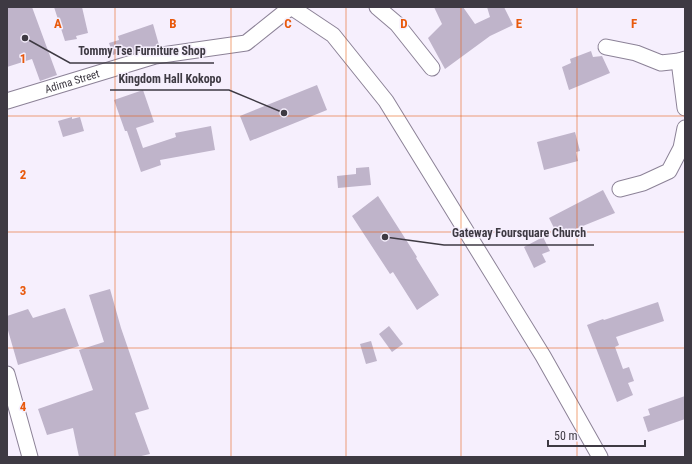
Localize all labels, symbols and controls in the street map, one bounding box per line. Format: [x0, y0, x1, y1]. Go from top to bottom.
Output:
text: A [54, 16, 62, 31]
text: B [169, 16, 177, 31]
text: C [284, 16, 292, 31]
text: D [400, 16, 408, 31]
text: E [516, 16, 523, 31]
text: F [631, 16, 637, 31]
callout: Tommy Tse Furniture Shop [70, 39, 214, 63]
text: Tommy Tse Furniture Shop [78, 44, 206, 58]
text: 1 [20, 51, 26, 66]
callout: Kingdom Hall Kokopo [110, 66, 229, 90]
street label: Adima Street [43, 67, 101, 96]
text: Kingdom Hall Kokopo [118, 72, 222, 86]
text: 2 [20, 167, 27, 182]
callout: Gateway Foursquare Church [444, 221, 594, 245]
text: Gateway Foursquare Church [452, 226, 586, 240]
text: 3 [20, 283, 26, 298]
text: 4 [20, 399, 27, 414]
scale bar [548, 422, 645, 448]
text: 50 m [554, 429, 578, 443]

